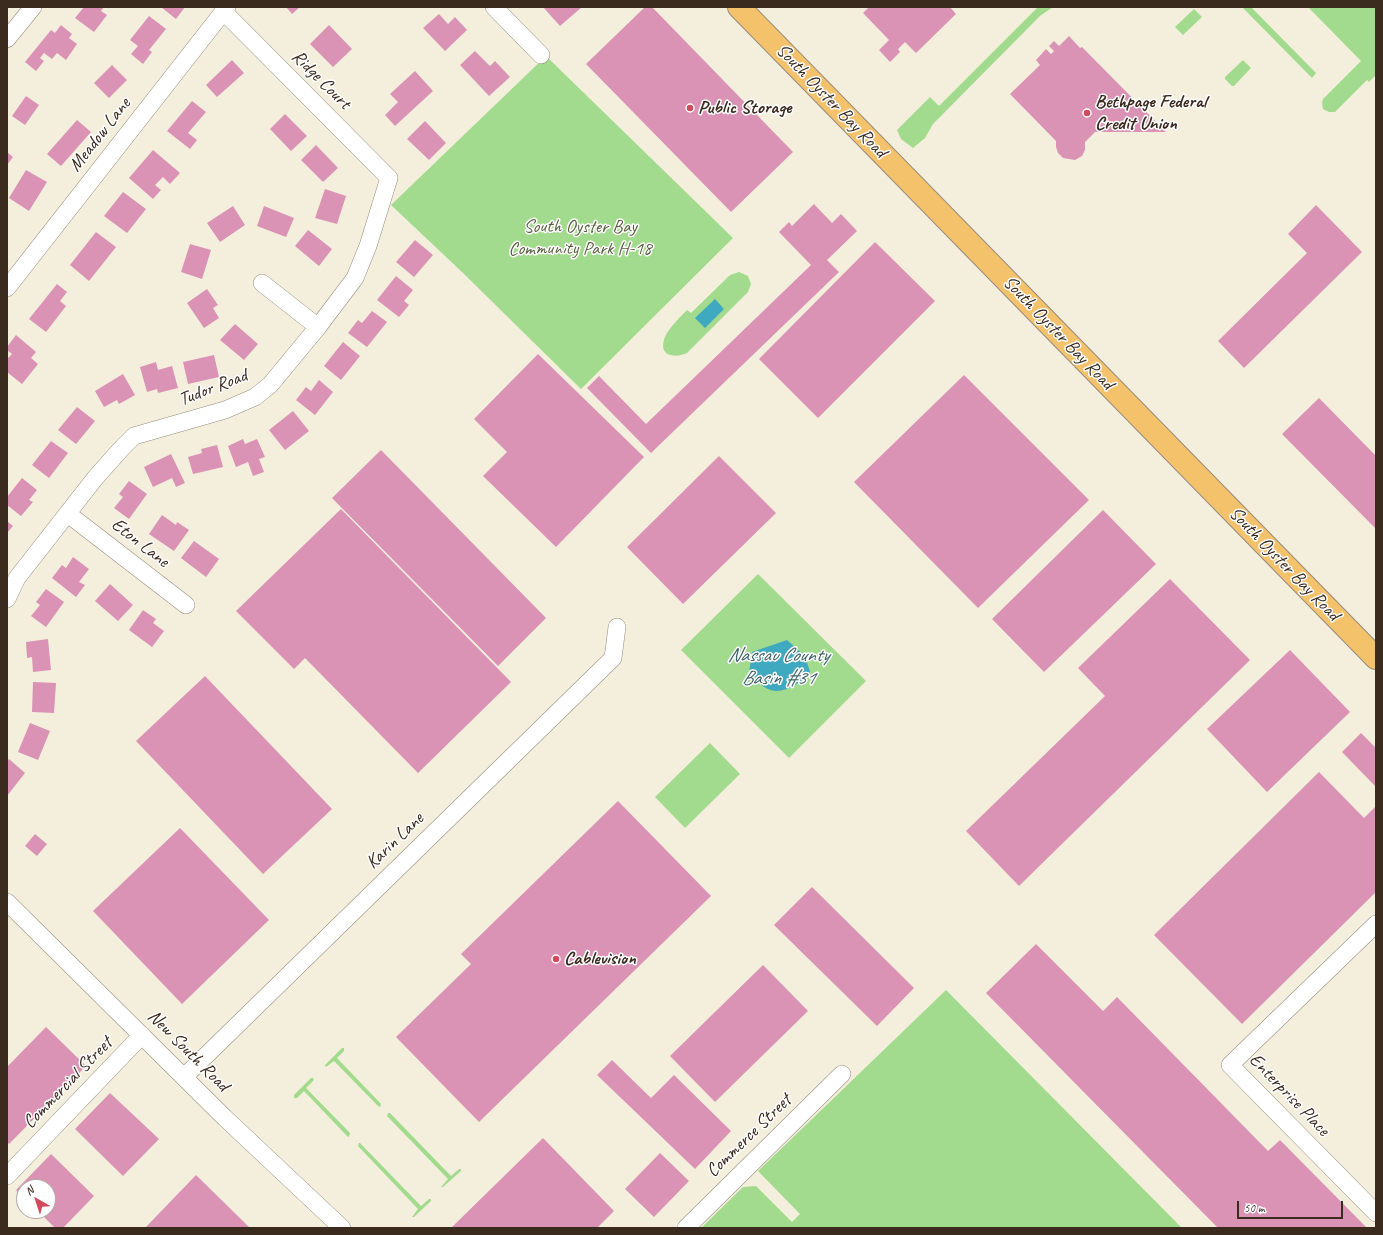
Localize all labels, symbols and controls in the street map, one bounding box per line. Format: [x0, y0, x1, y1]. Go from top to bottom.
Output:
street label: South Oyster Bay Road [771, 39, 891, 163]
street label: Ridge Court [287, 46, 355, 114]
place label: Bethpage Federal Credit Union [1095, 91, 1206, 135]
street label: Meadow Lane [64, 94, 136, 176]
place label: Public Storage [698, 97, 791, 119]
marker: Public Storage [685, 103, 695, 113]
marker: Bethpage Federal Credit Union [1082, 108, 1092, 118]
park label: South Oyster Bay Community Park H-18 [508, 216, 652, 260]
street label: South Oyster Bay Road [998, 271, 1118, 395]
street label: Tudor Road [176, 365, 250, 411]
street label: South Oyster Bay Road [1224, 502, 1344, 626]
street label: Eton Lane [106, 513, 174, 573]
water label: Nassau County Basin #31 [728, 644, 828, 691]
street label: Karin Lane [361, 808, 429, 874]
place label: Cablevision [564, 948, 636, 970]
marker: Cablevision [551, 954, 561, 964]
street label: New South Road [142, 1005, 234, 1097]
street label: Commercial Street [19, 1032, 117, 1134]
street label: Enterprise Place [1244, 1049, 1334, 1141]
street label: Commerce Street [702, 1090, 796, 1182]
north arrow [16, 1179, 56, 1219]
text: N [22, 1183, 36, 1198]
scale bar [1239, 1193, 1345, 1219]
text: 50 m [1244, 1200, 1264, 1216]

